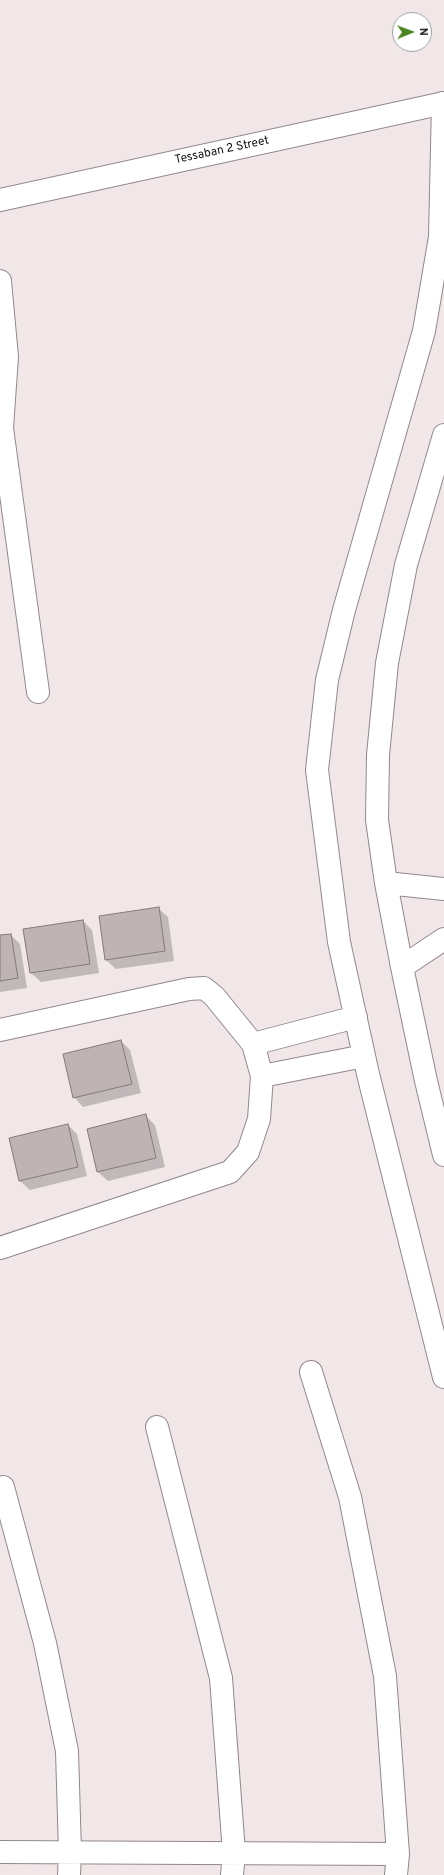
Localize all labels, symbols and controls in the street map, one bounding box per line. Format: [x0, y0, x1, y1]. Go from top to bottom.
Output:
north arrow [392, 12, 432, 52]
text: N [416, 28, 430, 36]
street label: Tessaban 2 Street [174, 134, 270, 168]

